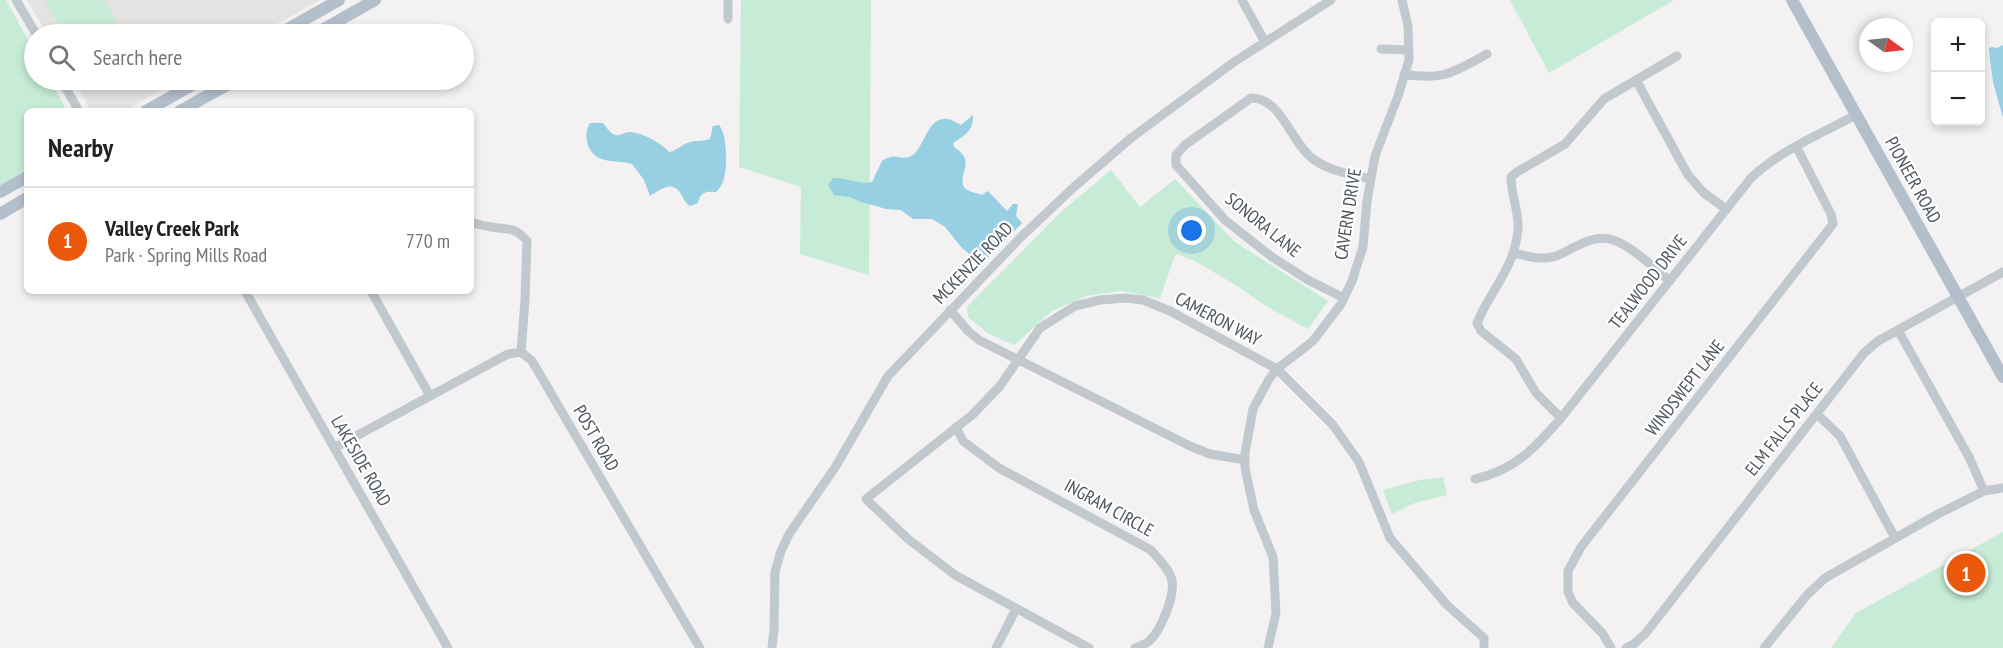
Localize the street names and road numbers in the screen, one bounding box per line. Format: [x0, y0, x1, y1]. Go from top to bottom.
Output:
street label: PIONEER ROAD [1880, 132, 1947, 227]
street label: CAVERN DRIVE [1329, 167, 1366, 261]
street label: SONORA LANE [1221, 187, 1306, 262]
street label: MCKENZIE ROAD [928, 217, 1017, 308]
street label: TEALWOOD DRIVE [1604, 230, 1692, 334]
street label: CAMERON WAY [1171, 286, 1266, 351]
street label: WINDSWEPT LANE [1640, 335, 1729, 440]
street label: ELM FALLS PLACE [1740, 377, 1827, 480]
street label: POST ROAD [568, 401, 624, 475]
street label: LAKESIDE ROAD [326, 411, 397, 510]
street label: INGRAM CIRCLE [1060, 474, 1158, 542]

